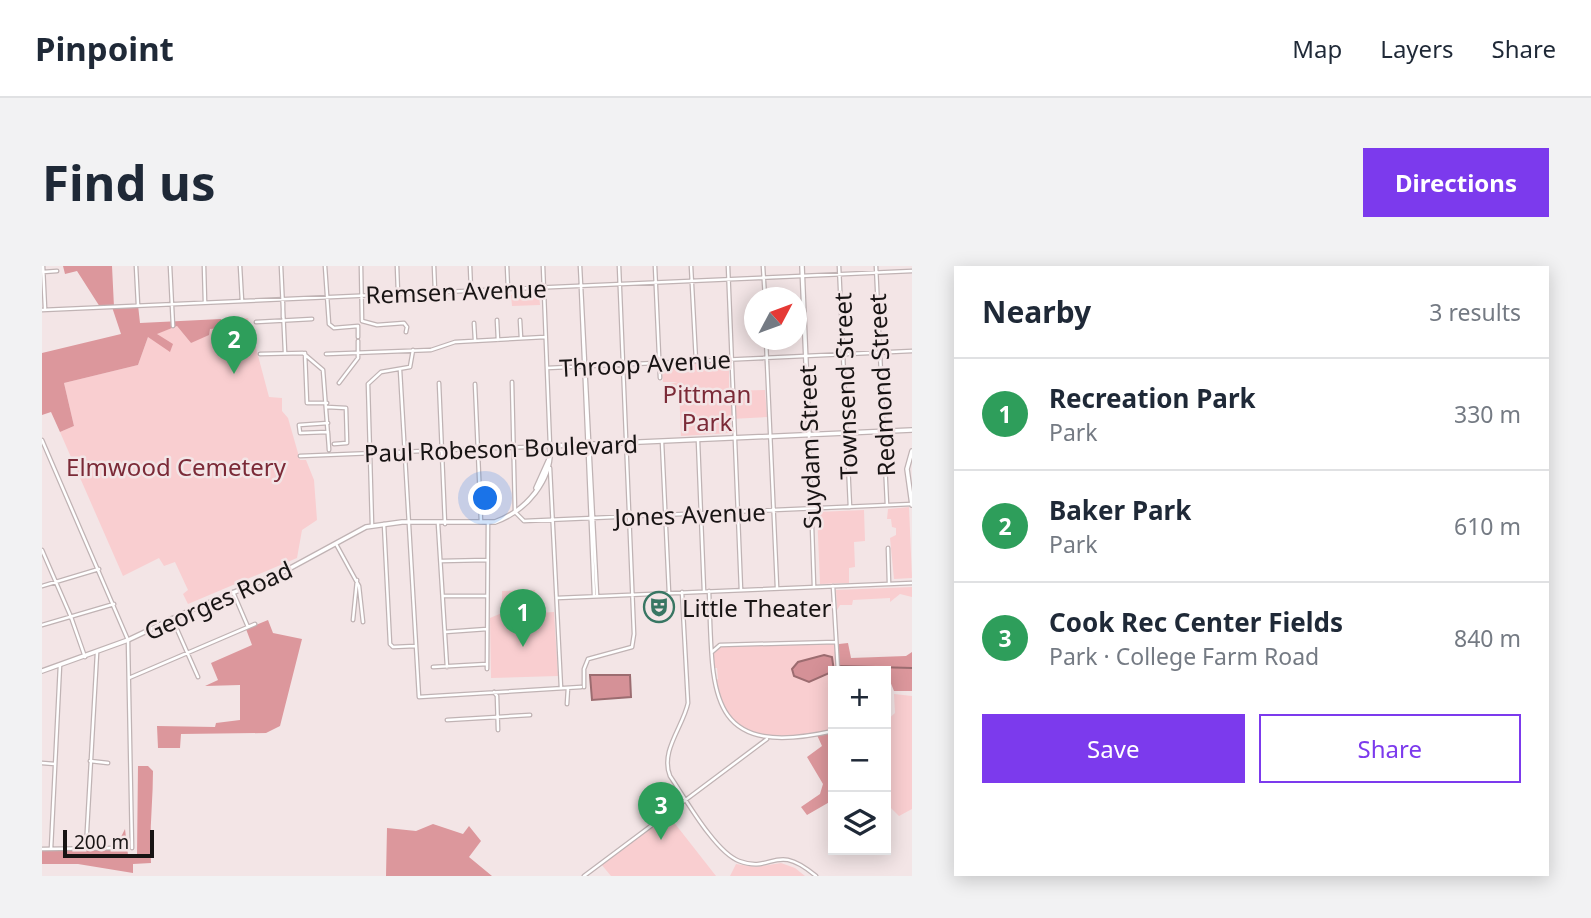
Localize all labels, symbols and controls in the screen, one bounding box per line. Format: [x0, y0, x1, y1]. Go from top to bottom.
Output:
text: Pinpoint [35, 26, 174, 71]
text: Map [1292, 32, 1342, 65]
text: Layers [1380, 32, 1454, 65]
text: Share [1492, 32, 1556, 65]
button: Directions [1363, 148, 1549, 217]
text: Find us [42, 149, 216, 215]
street label: Remsen Avenue [365, 271, 547, 311]
north arrow [744, 287, 807, 350]
text: Nearby [982, 291, 1091, 332]
street label: Townsend Street [825, 292, 865, 480]
street label: Redmond Street [860, 292, 902, 477]
text: 3 results [1429, 296, 1521, 328]
pin: 2 [211, 316, 257, 374]
street label: Throop Avenue [558, 342, 732, 384]
street label: Suydam Street [790, 364, 828, 530]
park label: Pittman Park [663, 377, 751, 438]
text: Recreation Park [1049, 380, 1256, 416]
text: 1 [998, 398, 1012, 430]
text: 330 m [1454, 398, 1521, 430]
text: Park [1049, 416, 1098, 448]
street label: Paul Robeson Boulevard [363, 427, 639, 469]
park label: Elmwood Cemetery [66, 450, 287, 483]
your location [468, 481, 502, 515]
text: Baker Park [1049, 492, 1191, 528]
street label: Jones Avenue [612, 495, 766, 533]
text: 2 [998, 510, 1012, 542]
text: 610 m [1454, 510, 1521, 542]
text: Park [1049, 528, 1098, 560]
street label: Georges Road [139, 553, 297, 647]
pin: 1 [500, 589, 546, 647]
theatre icon: Little Theater [642, 590, 676, 624]
place label: Little Theater [682, 591, 831, 624]
text: Cook Rec Center Fields [1049, 604, 1343, 640]
text: 3 [998, 622, 1012, 654]
text: 840 m [1454, 622, 1521, 654]
text: Park · College Farm Road [1049, 640, 1319, 672]
map controls [828, 666, 891, 855]
button: + [828, 666, 891, 729]
button: Save [982, 714, 1245, 783]
button: Share [1259, 714, 1521, 783]
button: − [828, 729, 891, 792]
pin: 3 [638, 782, 684, 840]
button: layers [828, 792, 891, 855]
scale bar [63, 827, 154, 859]
text: 200 m [74, 829, 129, 855]

